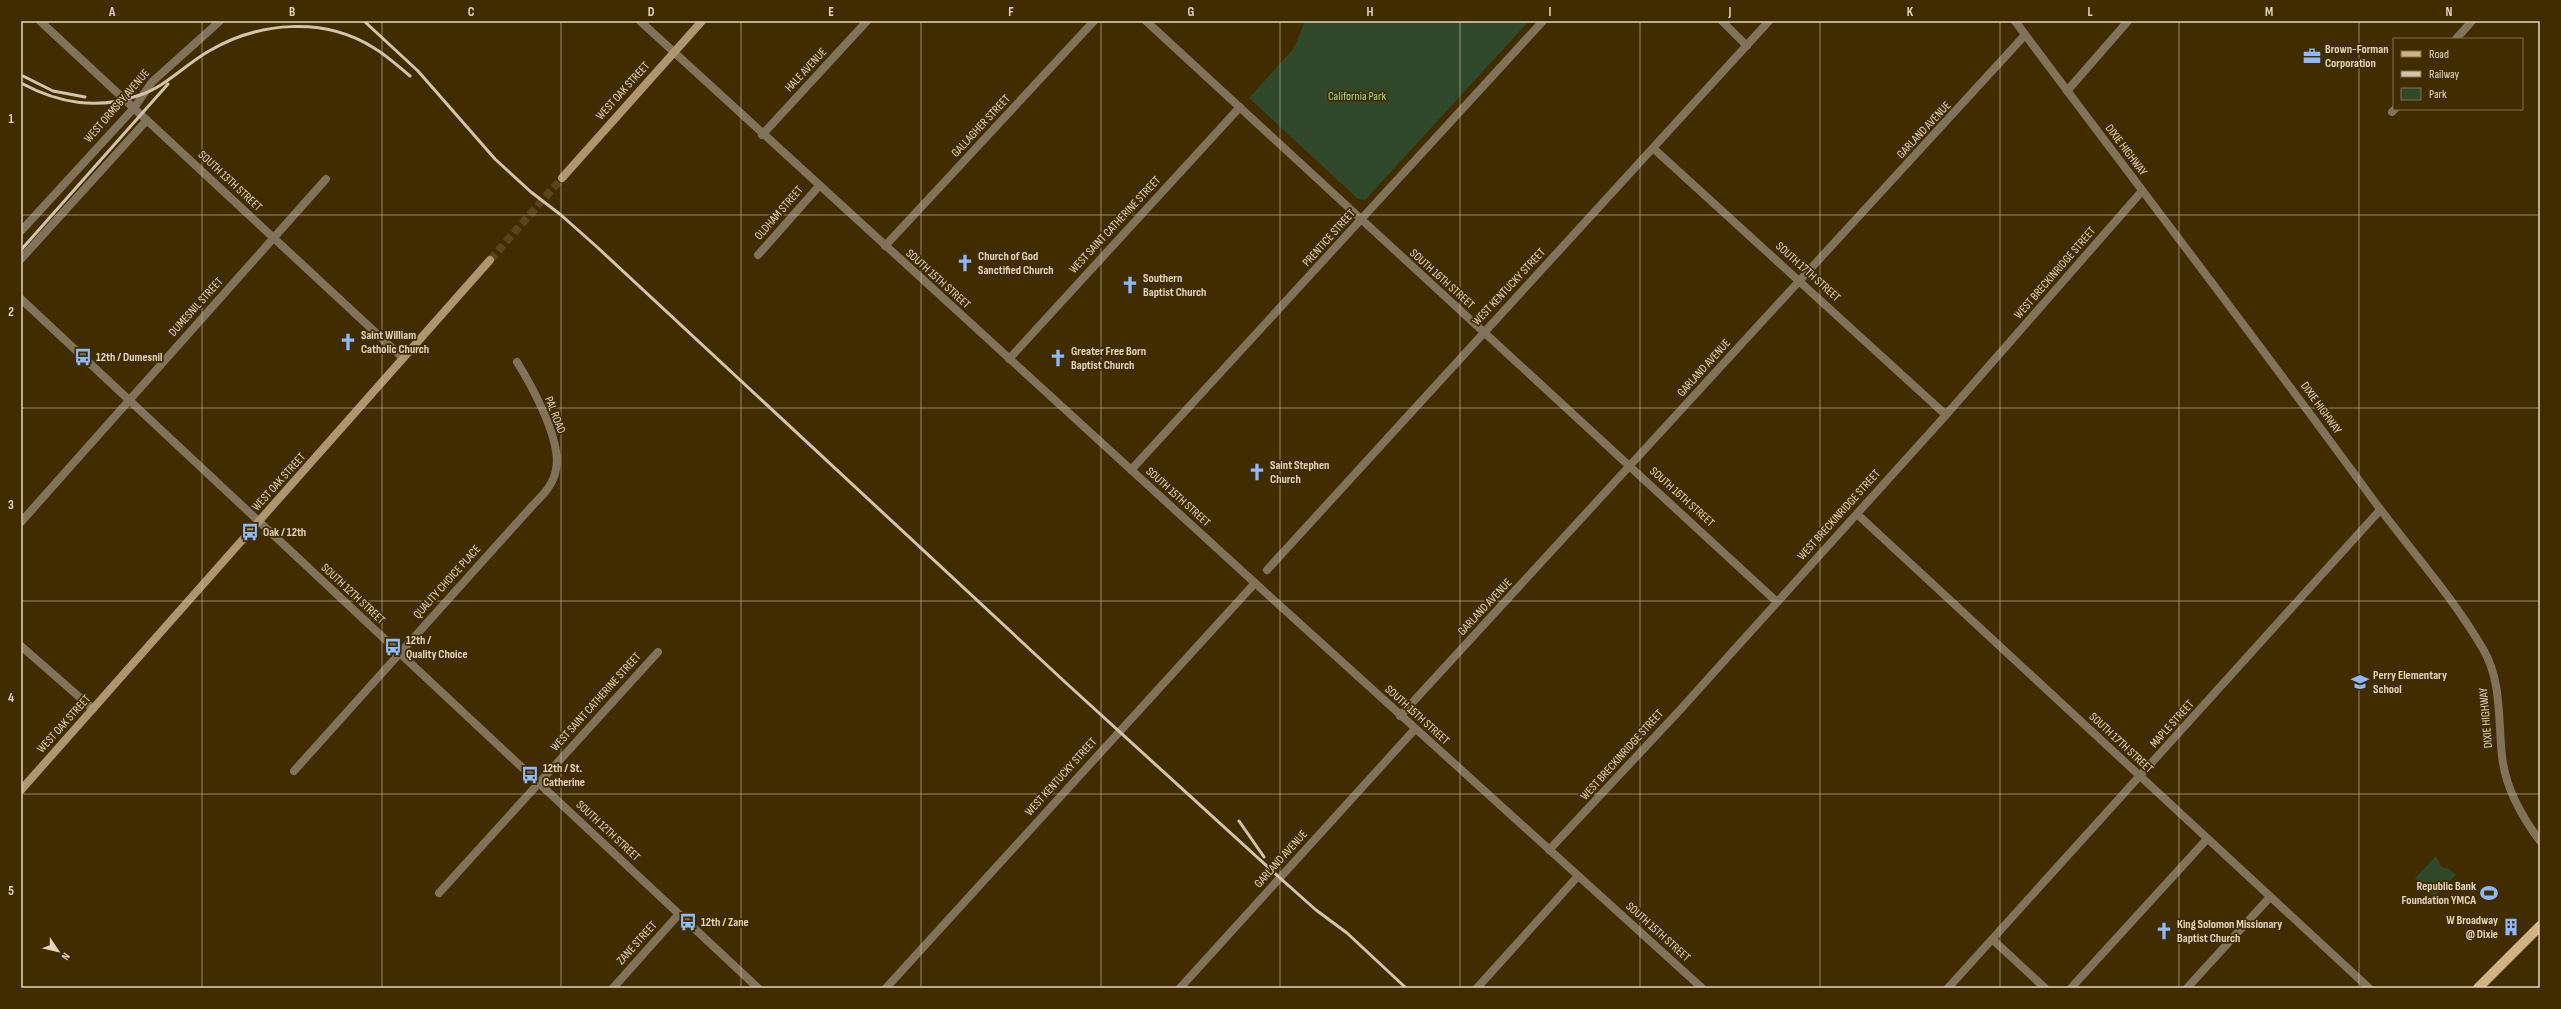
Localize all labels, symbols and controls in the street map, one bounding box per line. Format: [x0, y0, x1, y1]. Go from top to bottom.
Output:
text: A [108, 4, 116, 20]
text: B [289, 4, 295, 20]
text: C [468, 4, 475, 20]
text: D [648, 4, 655, 20]
text: E [828, 4, 834, 20]
text: F [1008, 4, 1014, 20]
text: G [1188, 4, 1195, 20]
text: H [1367, 4, 1374, 20]
text: I [1549, 4, 1552, 20]
text: J [1728, 4, 1732, 20]
text: K [1907, 4, 1914, 20]
text: L [2087, 4, 2093, 20]
text: M [2265, 4, 2273, 20]
text: N [2446, 4, 2453, 20]
legend [2393, 38, 2523, 110]
place label: Brown-Forman Corporation [2325, 42, 2389, 71]
street label: HALE AVENUE [782, 45, 830, 95]
office icon: Brown-Forman Corporation [2302, 46, 2322, 66]
text: Road [2429, 47, 2449, 62]
street label: WEST OAK STREET [593, 59, 653, 123]
street label: WEST ORMSBY AVENUE [81, 66, 153, 146]
text: Railway [2429, 67, 2460, 82]
text: Park [2429, 87, 2447, 102]
park label: California Park [1328, 89, 1386, 104]
street label: GALLAGHER STREET [948, 92, 1014, 160]
street label: GARLAND AVENUE [1894, 98, 1954, 162]
text: 1 [8, 111, 14, 127]
street label: DIXIE HIGHWAY [2102, 121, 2150, 179]
street label: SOUTH 13TH STREET [195, 148, 265, 215]
street label: WEST SAINT CATHERINE STREET [1066, 173, 1164, 277]
street label: OLDHAM STREET [751, 183, 807, 243]
street label: PRENTICE STREET [1299, 206, 1359, 270]
street label: WEST BRECKINRIDGE STREET [2011, 224, 2099, 322]
street label: SOUTH 17TH STREET [1772, 239, 1844, 305]
street label: WEST KENTUCKY STREET [1469, 245, 1549, 329]
street label: SOUTH 15TH STREET [903, 246, 974, 312]
street label: SOUTH 16TH STREET [1406, 246, 1478, 312]
place label: Church of God Sanctified Church [978, 249, 1054, 278]
church icon: Church of God Sanctified Church [955, 253, 975, 273]
place label: Southern Baptist Church [1143, 271, 1206, 300]
street label: DUMESNIL STREET [166, 274, 226, 340]
church icon: Southern Baptist Church [1120, 275, 1140, 295]
text: 2 [8, 304, 14, 320]
place label: Saint William Catholic Church [361, 328, 429, 357]
church icon: Saint William Catholic Church [338, 332, 358, 352]
street label: GARLAND AVENUE [1674, 336, 1734, 400]
place label: Greater Free Born Baptist Church [1071, 344, 1146, 373]
bus stop icon: 12th / Dumesnil [73, 347, 93, 367]
church icon: Greater Free Born Baptist Church [1048, 348, 1068, 368]
place label: 12th / Dumesnil [96, 350, 162, 365]
street label: DIXIE HIGHWAY [2297, 379, 2345, 437]
street label: PAL ROAD [541, 394, 569, 436]
street label: WEST OAK STREET [249, 450, 309, 514]
place label: Saint Stephen Church [1270, 458, 1329, 487]
church icon: Saint Stephen Church [1247, 462, 1267, 482]
street label: SOUTH 15TH STREET [1143, 464, 1214, 530]
street label: SOUTH 16TH STREET [1646, 464, 1718, 530]
street label: WEST BRECKINRIDGE STREET [1794, 466, 1884, 563]
text: 3 [8, 497, 14, 513]
bus stop icon: Oak / 12th [240, 522, 260, 542]
place label: Oak / 12th [263, 525, 306, 540]
street label: QUALITY CHOICE PLACE [410, 542, 484, 622]
street label: SOUTH 12TH STREET [318, 560, 388, 628]
street label: GARLAND AVENUE [1455, 575, 1515, 639]
place label: 12th / Quality Choice [406, 633, 468, 662]
bus stop icon: 12th / Quality Choice [383, 637, 403, 657]
street label: WEST SAINT CATHERINE STREET [548, 649, 644, 754]
place label: Perry Elementary School [2373, 668, 2447, 697]
school or university icon: Perry Elementary School [2350, 672, 2370, 692]
street label: SOUTH 15TH STREET [1382, 682, 1453, 748]
street label: DIXIE HIGHWAY [2476, 687, 2496, 749]
text: 4 [8, 690, 14, 706]
street label: WEST OAK STREET [34, 692, 94, 756]
street label: MAPLE STREET [2147, 697, 2197, 751]
street label: WEST BRECKINRIDGE STREET [1577, 706, 1667, 803]
street label: SOUTH 17TH STREET [2086, 709, 2156, 777]
street label: WEST KENTUCKY STREET [1022, 735, 1100, 819]
place label: 12th / St. Catherine [543, 761, 585, 790]
bus stop icon: 12th / St. Catherine [520, 765, 540, 785]
street label: SOUTH 12TH STREET [573, 797, 643, 865]
street label: GARLAND AVENUE [1251, 827, 1311, 891]
place label: Republic Bank Foundation YMCA [2402, 879, 2476, 908]
text: 5 [8, 883, 14, 899]
sports icon: Republic Bank Foundation YMCA [2479, 883, 2499, 903]
street label: SOUTH 15TH STREET [1623, 899, 1694, 965]
bus stop icon: 12th / Zane [678, 912, 698, 932]
place label: W Broadway @ Dixie [2446, 913, 2498, 942]
place label: 12th / Zane [701, 915, 749, 930]
place label: King Solomon Missionary Baptist Church [2177, 917, 2282, 946]
building icon: W Broadway @ Dixie [2501, 917, 2521, 937]
street label: ZANE STREET [614, 918, 660, 968]
church icon: King Solomon Missionary Baptist Church [2154, 921, 2174, 941]
north arrow [38, 931, 78, 971]
text: N [59, 950, 73, 963]

